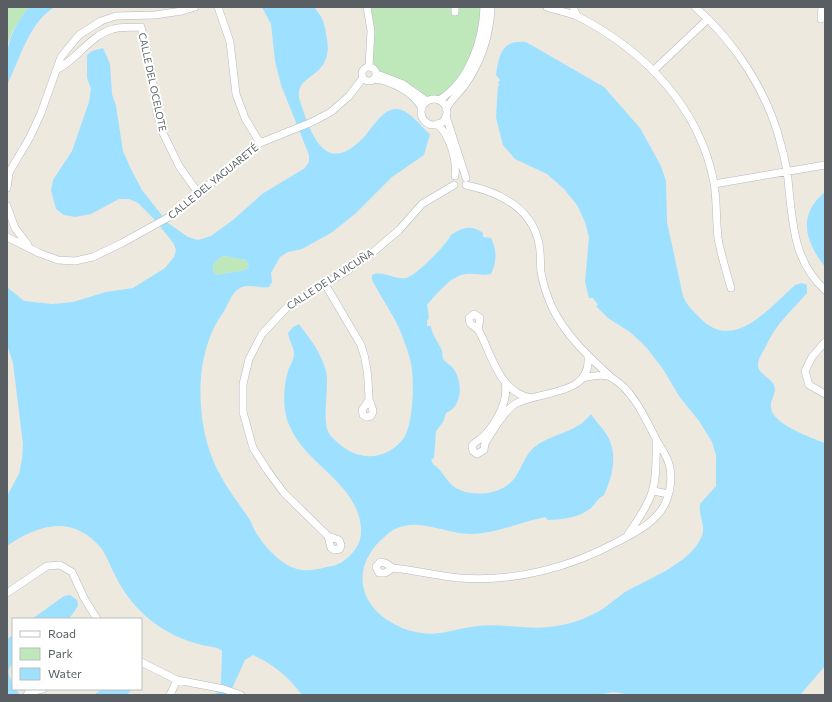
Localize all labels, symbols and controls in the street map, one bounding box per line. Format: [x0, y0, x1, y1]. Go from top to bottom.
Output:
street label: CALLE DEL OCELOTE [137, 32, 169, 133]
street label: CALLE DEL YAGUARETÉ [166, 141, 261, 221]
street label: CALLE DE LA VICUÑA [284, 246, 376, 312]
legend [12, 618, 142, 690]
text: Road [48, 626, 76, 640]
text: Park [48, 646, 74, 660]
text: Water [48, 666, 82, 680]

